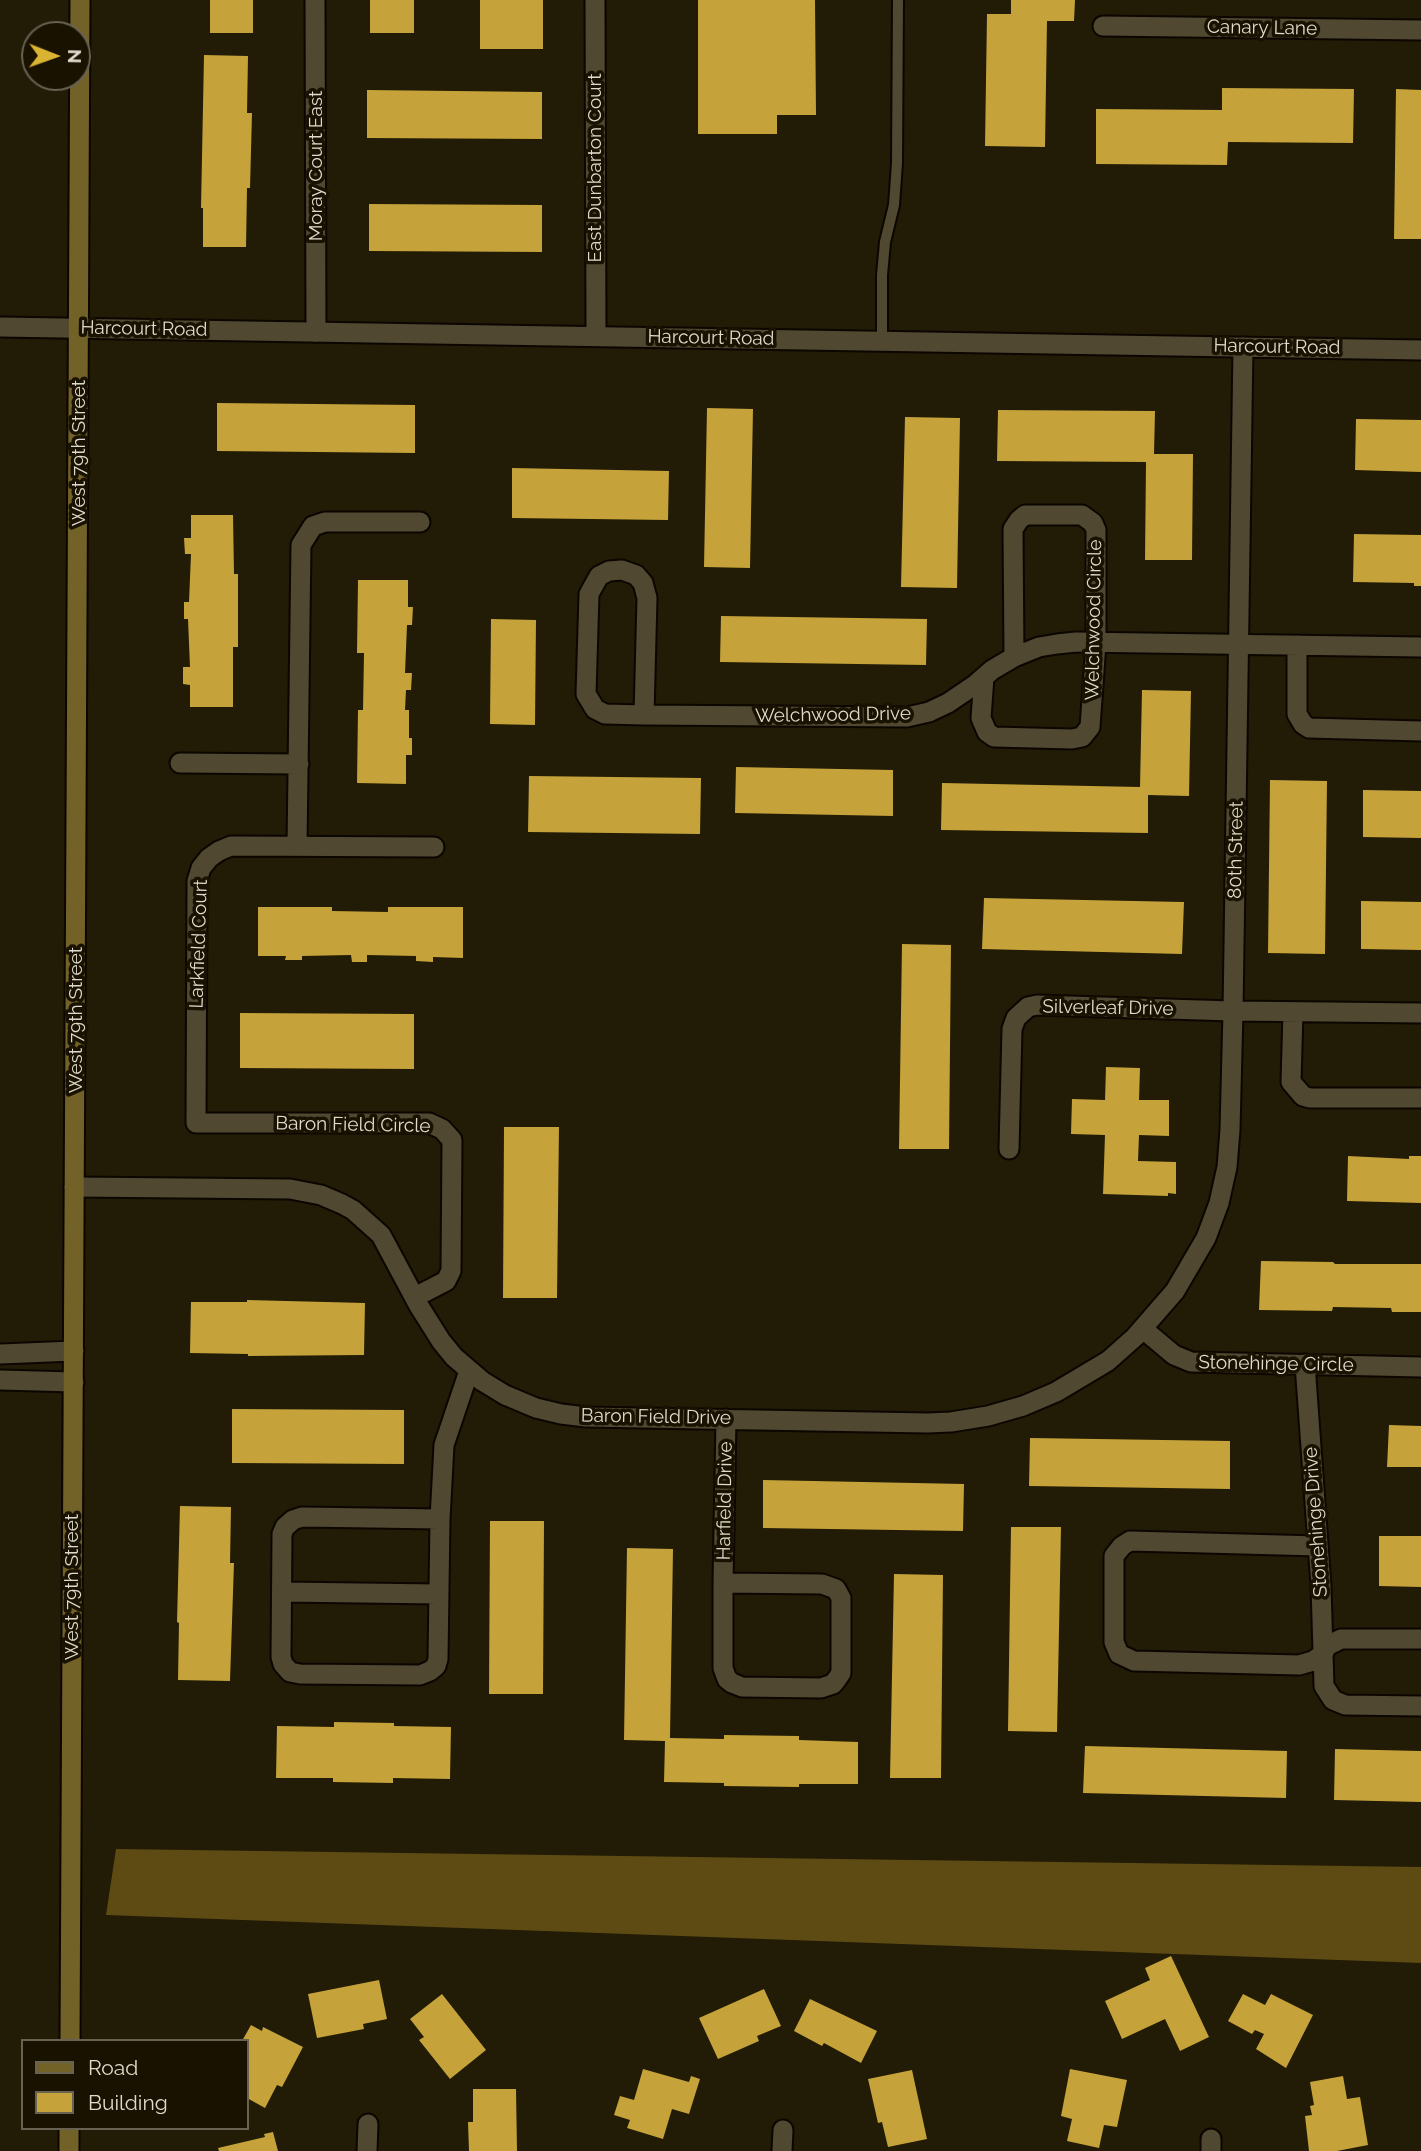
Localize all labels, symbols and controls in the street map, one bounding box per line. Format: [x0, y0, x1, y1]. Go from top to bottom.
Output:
street label: Canary Lane [1207, 16, 1317, 40]
north arrow [21, 21, 91, 91]
text: N [64, 49, 86, 64]
street label: East Dunbarton Court [584, 73, 606, 263]
street label: Moray Court East [305, 91, 327, 241]
street label: Harcourt Road [80, 316, 208, 342]
street label: Harcourt Road [647, 325, 775, 351]
street label: Harcourt Road [1213, 334, 1341, 360]
street label: West 79th Street [68, 380, 90, 526]
street label: Welchwood Circle [1081, 539, 1107, 701]
street label: Welchwood Drive [755, 702, 911, 728]
street label: 80th Street [1224, 801, 1248, 899]
street label: Larkfield Court [185, 879, 213, 1009]
street label: West 79th Street [65, 947, 87, 1093]
street label: Silverleaf Drive [1042, 995, 1174, 1021]
street label: Baron Field Circle [275, 1112, 431, 1138]
street label: Stonehinge Circle [1198, 1351, 1354, 1377]
street label: Baron Field Drive [581, 1404, 731, 1430]
street label: Harfield Drive [713, 1441, 737, 1561]
street label: Stonehinge Drive [1299, 1446, 1333, 1598]
street label: West 79th Street [61, 1514, 83, 1660]
legend [21, 2039, 248, 2130]
text: Road [88, 2055, 138, 2080]
text: Building [88, 2090, 168, 2115]

